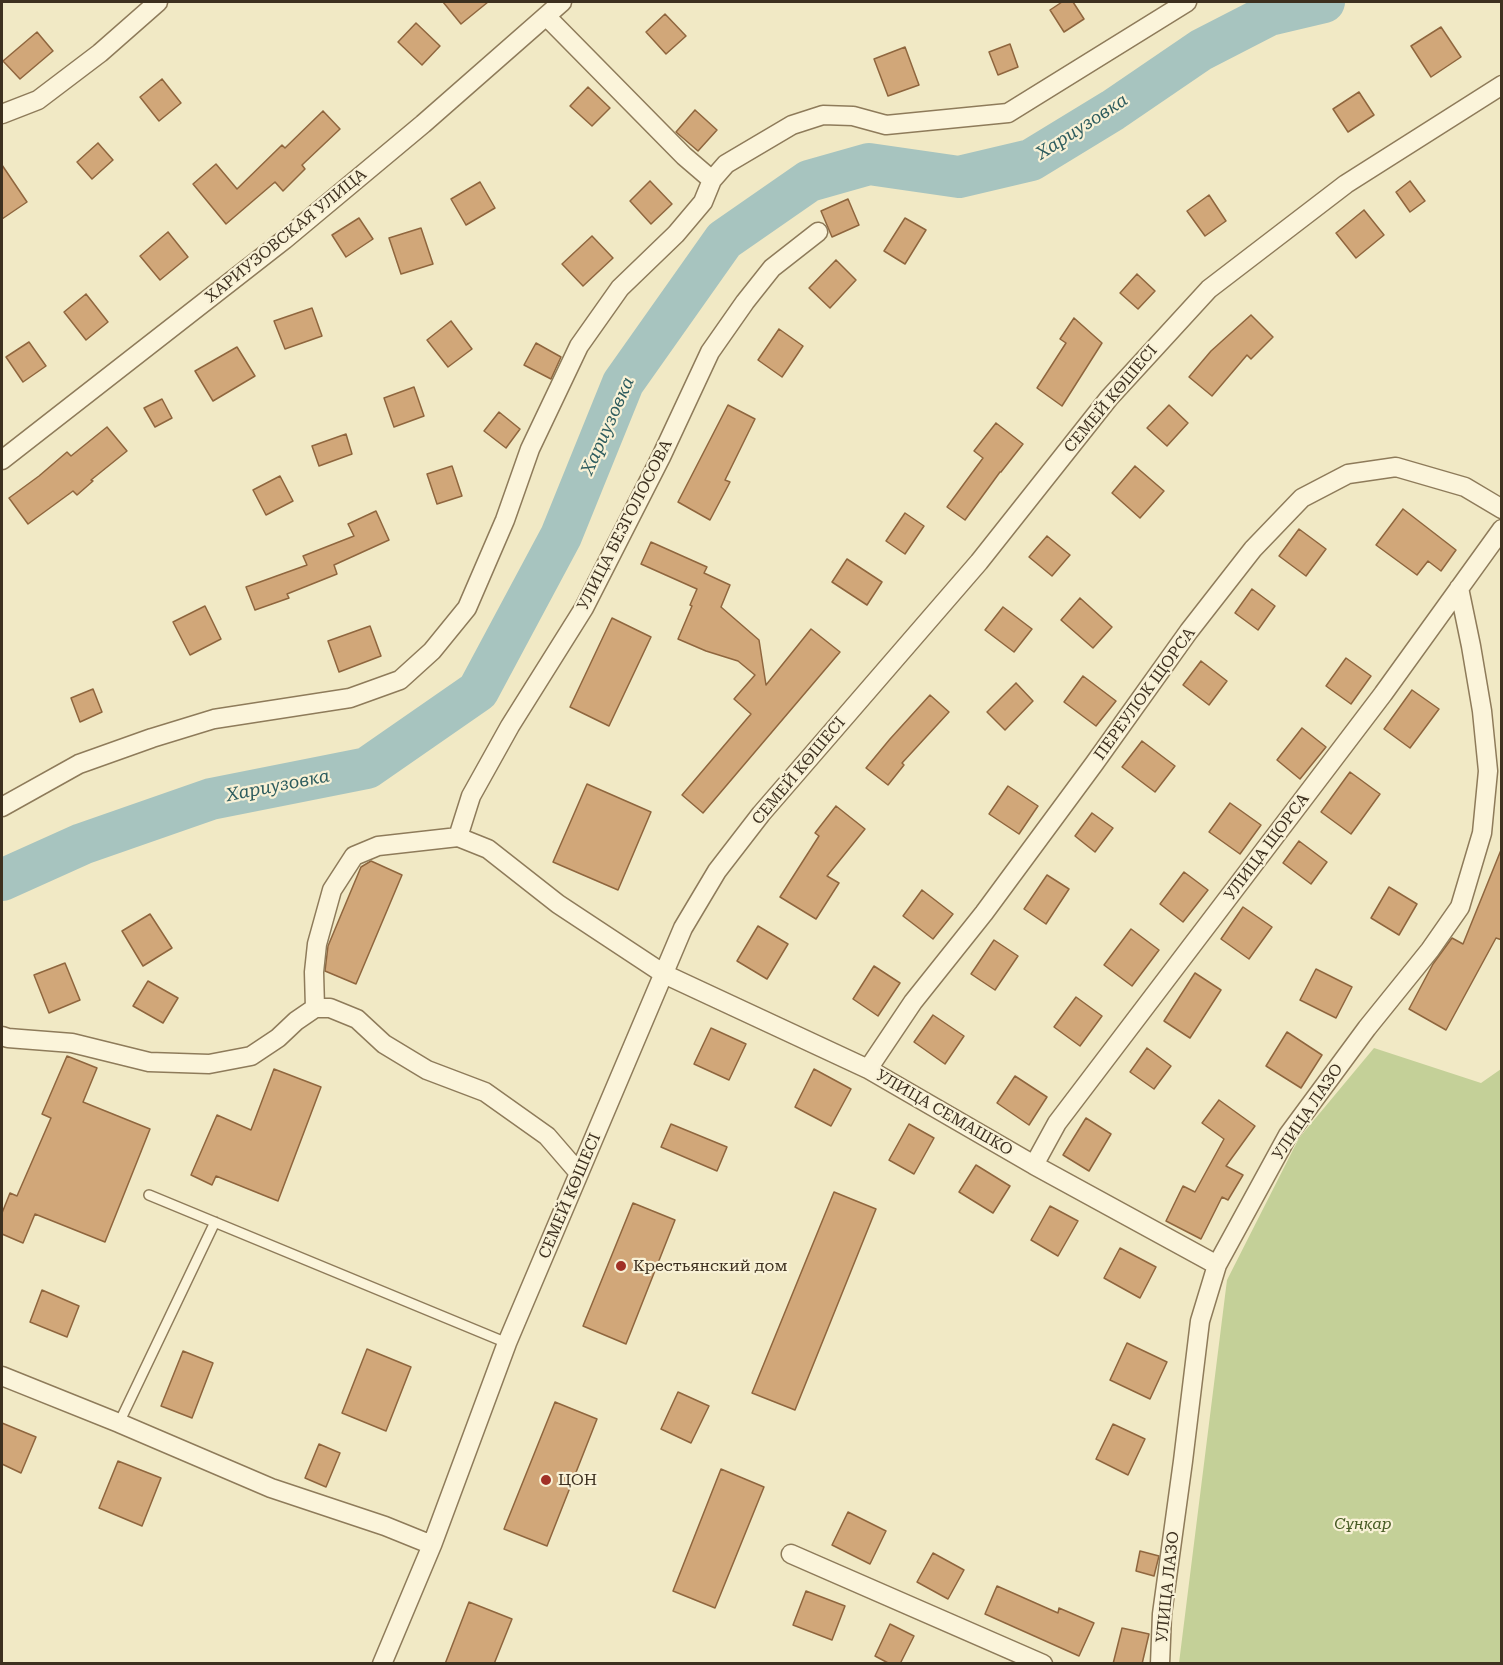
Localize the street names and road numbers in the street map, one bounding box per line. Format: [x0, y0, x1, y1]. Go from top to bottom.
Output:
street label: ХАРИУЗОВСКАЯ УЛИЦА [201, 165, 371, 307]
street label: СЕМЕЙ КӨШЕСІ [1060, 341, 1162, 457]
street label: УЛИЦА БЕЗГОЛОСОВА [574, 436, 676, 614]
street label: ПЕРЕУЛОК ЩОРСА [1091, 624, 1199, 764]
street label: СЕМЕЙ КӨШЕСІ [748, 713, 850, 829]
street label: УЛИЦА ЩОРСА [1221, 790, 1313, 904]
street label: УЛИЦА ЛАЗО [1269, 1060, 1347, 1164]
street label: УЛИЦА СЕМАШКО [872, 1066, 1016, 1160]
street label: СЕМЕЙ КӨШЕСІ [535, 1130, 605, 1262]
street label: УЛИЦА ЛАЗО [1153, 1530, 1183, 1644]

